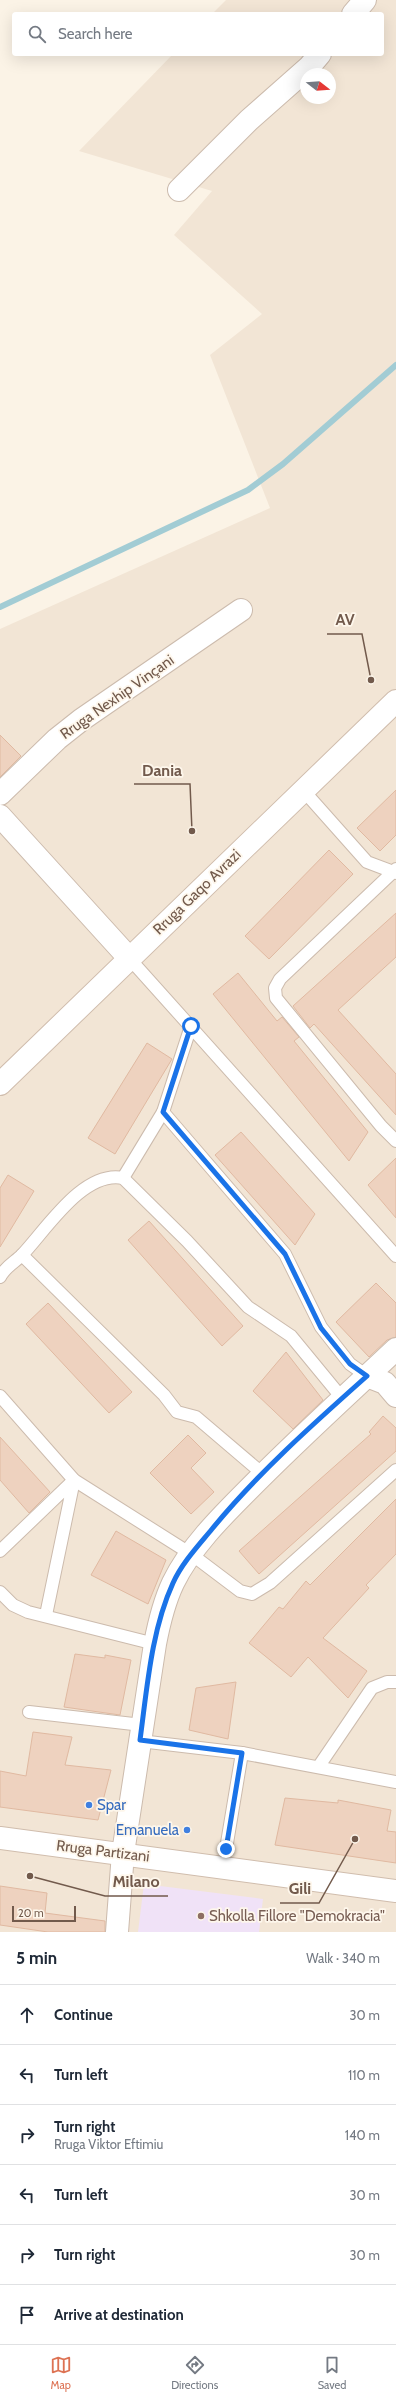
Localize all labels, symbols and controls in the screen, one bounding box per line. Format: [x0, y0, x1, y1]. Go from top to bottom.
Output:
search box [12, 12, 384, 56]
icon: search [26, 23, 48, 45]
text: Search here [58, 25, 133, 43]
north arrow [300, 68, 336, 104]
callout: AV [327, 606, 362, 634]
text: AV [335, 610, 355, 629]
street label: Rruga Nexhip Vinçani [57, 651, 177, 743]
callout: Dania [134, 756, 190, 784]
text: Dania [142, 761, 182, 780]
street label: Rruga Gaqo Avrazi [149, 846, 245, 938]
route start [182, 1017, 200, 1035]
place label: Spar [97, 1796, 126, 1814]
marker: Spar [84, 1800, 94, 1810]
place label: Emanuela [116, 1821, 180, 1839]
marker: Emanuela [182, 1825, 192, 1835]
street label: Rruga Partizani [55, 1836, 151, 1866]
route end [217, 1840, 235, 1858]
callout: Milano [105, 1868, 168, 1896]
text: Milano [112, 1872, 160, 1891]
callout: Gili [280, 1875, 319, 1903]
text: Gili [289, 1879, 311, 1898]
scale bar [12, 1904, 76, 1923]
text: 20 m [18, 1906, 44, 1920]
place label: Shkolla Fillore "Demokracia" [209, 1907, 385, 1925]
marker: Shkolla Fillore "Demokracia" [196, 1911, 206, 1921]
text: 5 min [16, 1948, 57, 1968]
text: Walk · 340 m [306, 1950, 380, 1966]
icon: ahead [16, 2004, 38, 2026]
text: Continue [54, 2006, 113, 2024]
text: 30 m [350, 2007, 380, 2023]
icon: left [16, 2064, 38, 2086]
text: Turn left [54, 2066, 108, 2084]
text: 110 m [348, 2067, 380, 2083]
text: Turn right [54, 2118, 115, 2136]
icon: right [16, 2124, 38, 2146]
text: 140 m [345, 2127, 380, 2143]
text: Rruga Viktor Eftimiu [54, 2136, 163, 2152]
icon: left [16, 2184, 38, 2206]
text: Turn left [54, 2186, 108, 2204]
text: 30 m [350, 2187, 380, 2203]
icon: right [16, 2244, 38, 2266]
text: Turn right [54, 2246, 115, 2264]
text: 30 m [350, 2247, 380, 2263]
icon: arrive [16, 2304, 38, 2326]
text: Arrive at destination [54, 2306, 184, 2324]
tab: Map [50, 2354, 72, 2392]
tab: Directions [171, 2354, 218, 2392]
tab: Saved [318, 2354, 346, 2392]

